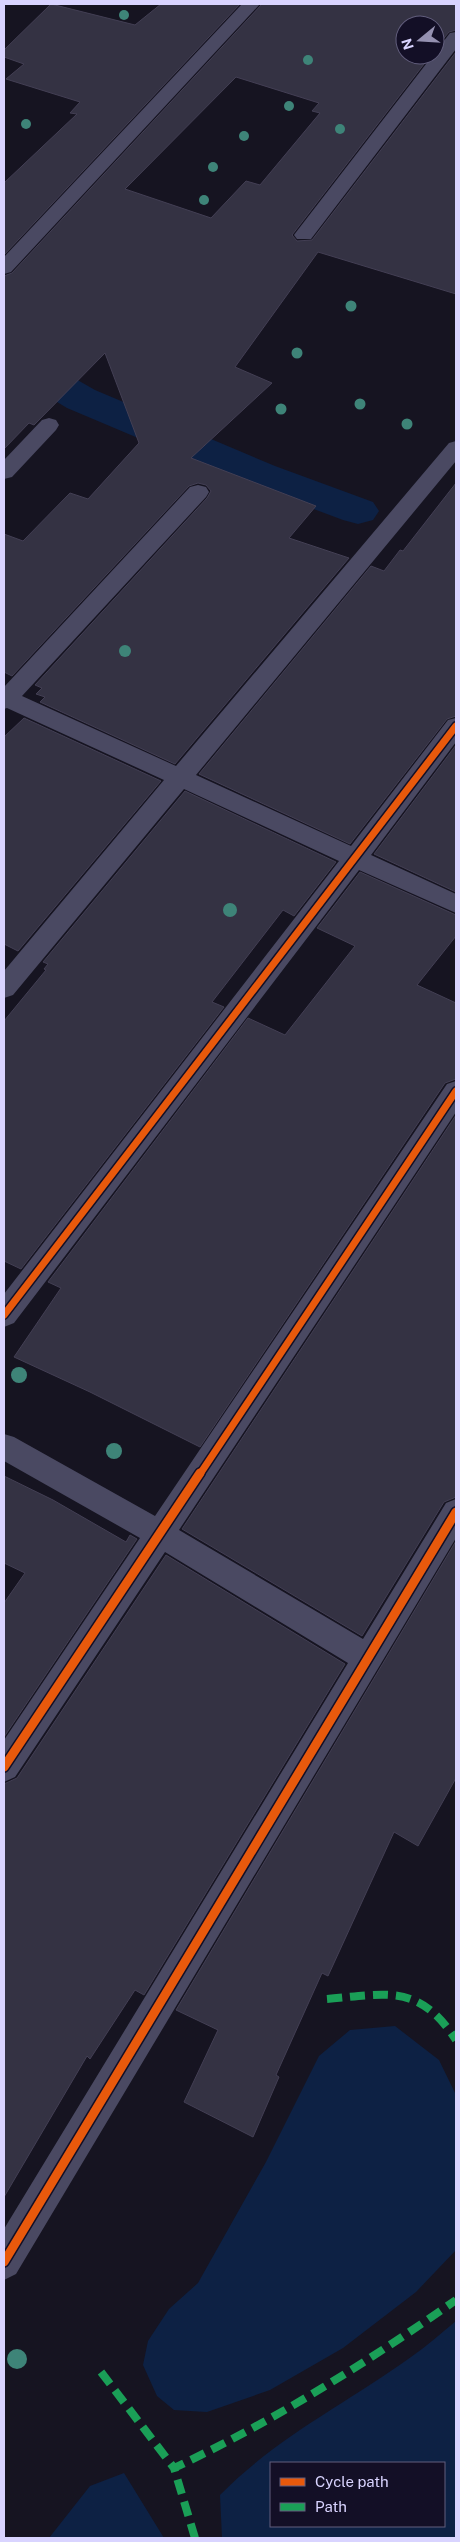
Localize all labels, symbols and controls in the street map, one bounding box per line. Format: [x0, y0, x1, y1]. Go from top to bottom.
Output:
north arrow [395, 15, 445, 65]
text: N [398, 36, 417, 52]
legend [270, 2462, 445, 2527]
text: Cycle path [315, 2473, 389, 2490]
text: Path [315, 2498, 347, 2515]

